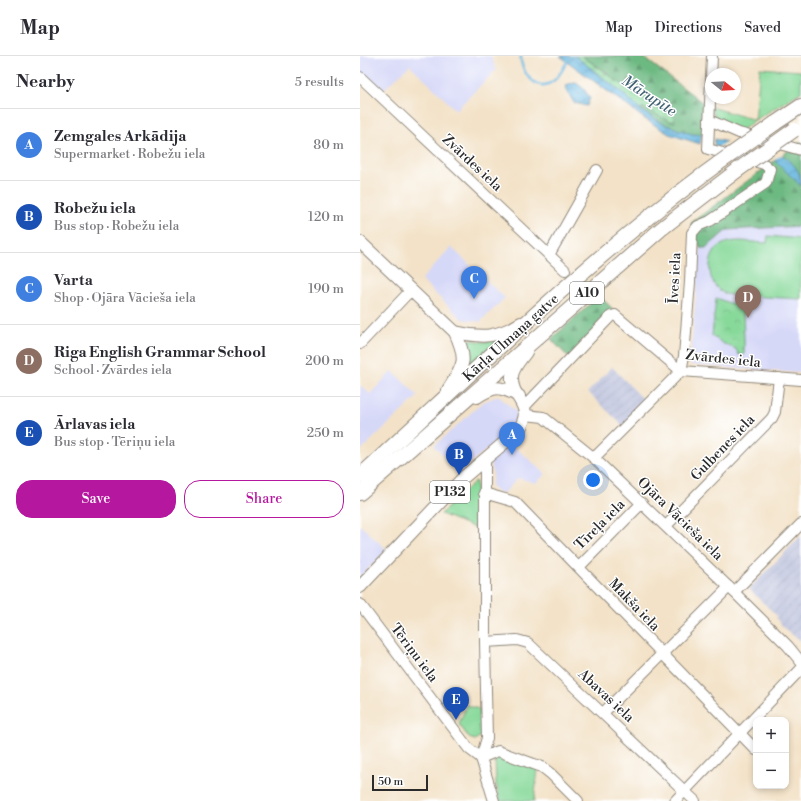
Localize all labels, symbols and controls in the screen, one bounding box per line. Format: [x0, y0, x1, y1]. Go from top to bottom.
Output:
text: Map [20, 16, 60, 40]
text: Map [605, 19, 633, 37]
text: Directions [655, 19, 722, 37]
text: Saved [744, 19, 781, 37]
north arrow [705, 68, 741, 104]
text: Nearby [16, 71, 75, 93]
water label: Mārupīte [618, 71, 680, 121]
text: 5 results [295, 74, 344, 90]
text: Zemgales Arkādija [54, 127, 186, 146]
street label: Zvārdes iela [438, 131, 506, 196]
text: A [24, 137, 34, 153]
text: 80 m [313, 137, 344, 153]
text: Supermarket · Robežu iela [54, 146, 205, 162]
text: Robežu iela [54, 199, 136, 218]
text: B [24, 209, 34, 225]
text: 120 m [308, 209, 344, 225]
text: Bus stop · Robežu iela [54, 218, 179, 234]
street label: Īves iela [664, 251, 685, 304]
pin: C [461, 266, 487, 299]
text: Varta [54, 271, 93, 290]
text: C [24, 281, 34, 297]
text: 190 m [308, 281, 344, 297]
road number: A10 [570, 282, 604, 304]
pin: D [735, 285, 761, 318]
text: Shop · Ojāra Vācieša iela [54, 290, 196, 306]
street label: Kārļa Ulmaņa gatve [459, 290, 563, 386]
text: Riga English Grammar School [54, 343, 266, 362]
street label: Zvārdes iela [684, 346, 762, 372]
text: D [24, 353, 34, 369]
text: 200 m [305, 353, 344, 369]
text: School · Zvārdes iela [54, 362, 172, 378]
street label: Gulbenes iela [687, 411, 760, 485]
text: Ārlavas iela [54, 415, 135, 434]
pin: A [499, 422, 525, 455]
text: E [24, 425, 34, 441]
text: 250 m [307, 425, 344, 441]
text: Bus stop · Tēriņu iela [54, 434, 175, 450]
pin: B [446, 442, 472, 475]
your location [583, 470, 603, 490]
street label: Ojāra Vācieša iela [633, 474, 727, 565]
button: Save [16, 480, 176, 518]
button: Share [184, 480, 344, 518]
road number: P132 [430, 481, 470, 503]
street label: Tīreļa iela [571, 495, 630, 554]
street label: Makša iela [604, 575, 664, 636]
street label: Tēriņu iela [386, 620, 442, 687]
street label: Abavas iela [573, 665, 638, 727]
pin: E [443, 687, 469, 720]
map controls [753, 717, 789, 789]
button: + [753, 717, 789, 753]
button: − [753, 753, 789, 789]
scale bar [372, 773, 428, 792]
text: 50 m [378, 775, 403, 789]

